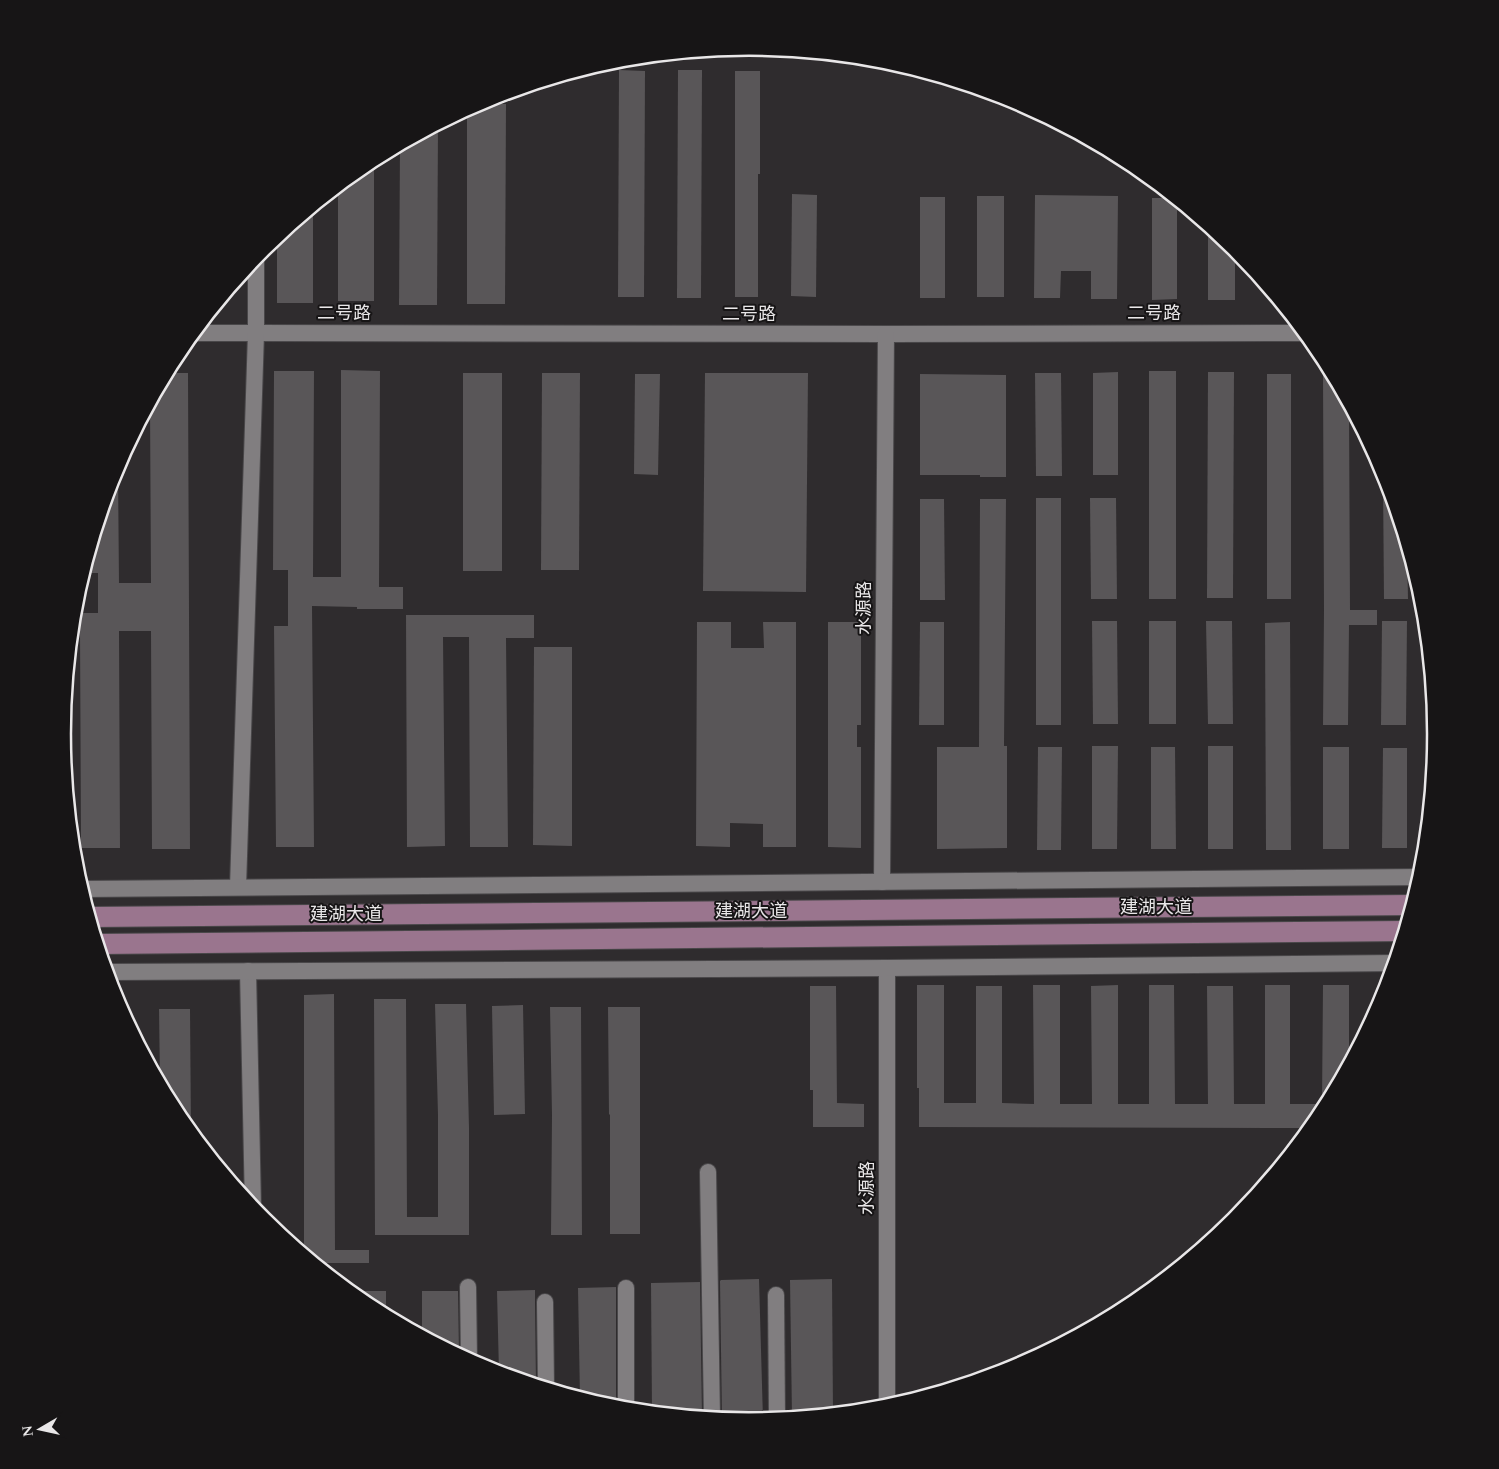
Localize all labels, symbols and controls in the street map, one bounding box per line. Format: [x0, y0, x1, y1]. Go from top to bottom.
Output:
street label: 二号路 [317, 300, 371, 327]
street label: 二号路 [1127, 300, 1181, 327]
street label: 二号路 [722, 301, 776, 328]
street label: 水源路 [851, 581, 878, 635]
street label: 建湖大道 [1120, 894, 1192, 921]
street label: 建湖大道 [715, 898, 787, 925]
street label: 建湖大道 [310, 901, 382, 928]
street label: 水源路 [854, 1161, 881, 1215]
north arrow [15, 1404, 65, 1454]
text: N [16, 1424, 39, 1438]

